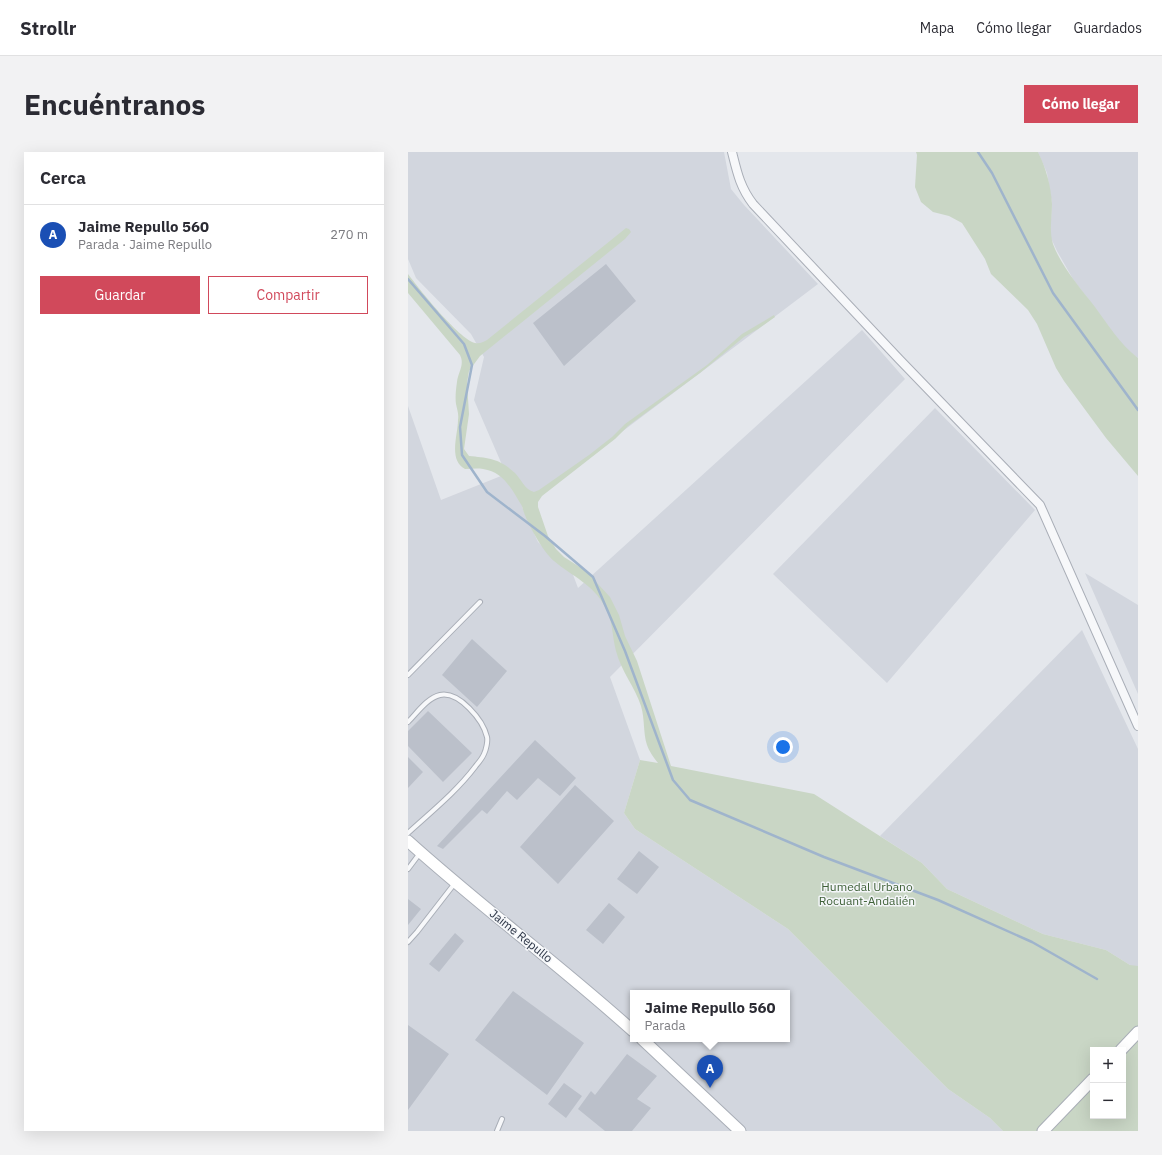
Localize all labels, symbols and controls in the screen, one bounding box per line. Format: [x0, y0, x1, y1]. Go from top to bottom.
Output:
text: Strollr [20, 16, 76, 40]
text: Mapa [920, 19, 954, 37]
text: Cómo llegar [976, 19, 1051, 37]
text: Guardados [1073, 19, 1142, 37]
button: Cómo llegar [1024, 85, 1138, 123]
text: Encuéntranos [24, 86, 205, 123]
text: Cerca [40, 167, 86, 189]
text: Jaime Repullo 560 [78, 217, 209, 236]
text: A [49, 226, 57, 243]
text: 270 m [330, 226, 368, 243]
text: Parada · Jaime Repullo [78, 236, 212, 253]
button: Guardar [40, 276, 200, 314]
button: Compartir [208, 276, 368, 314]
your location [773, 737, 793, 757]
park label: Humedal Urbano Rocuant-Andalién [819, 879, 915, 908]
street label: Jaime Repullo [487, 906, 556, 966]
popup [630, 990, 790, 1042]
text: Jaime Repullo 560 [645, 998, 775, 1017]
text: Parada [645, 1017, 685, 1034]
map controls [1090, 1047, 1126, 1119]
button: + [1090, 1047, 1126, 1083]
pin: A [697, 1055, 723, 1088]
button: − [1090, 1083, 1126, 1119]

